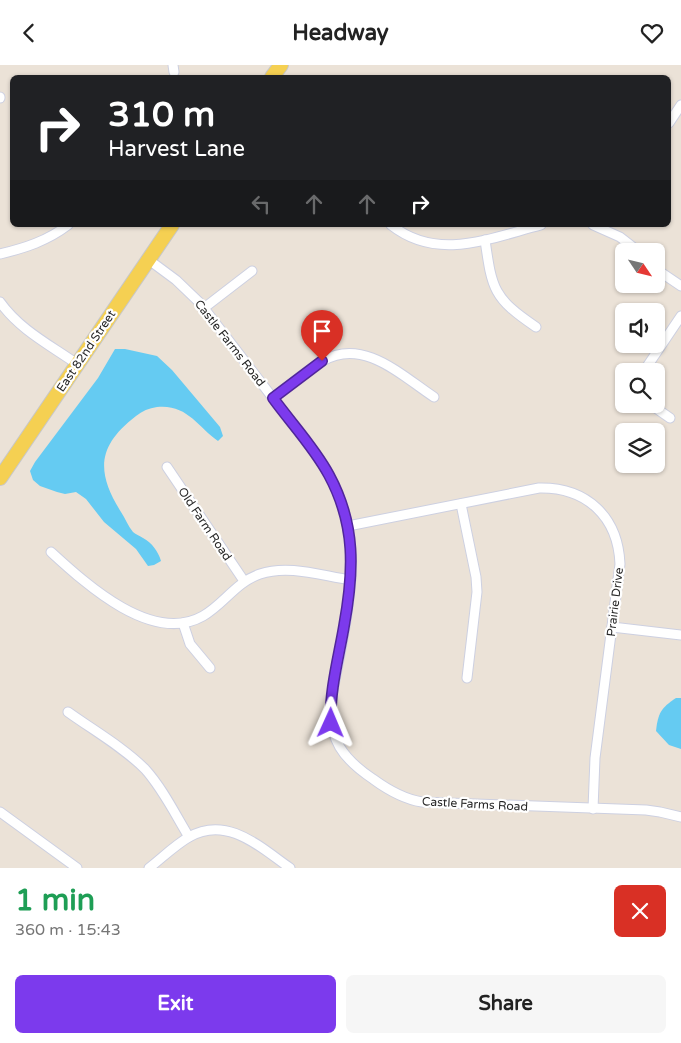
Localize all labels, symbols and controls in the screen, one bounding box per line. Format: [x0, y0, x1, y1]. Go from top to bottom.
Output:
icon: back [15, 19, 43, 47]
icon: heart [638, 19, 666, 47]
text: Headway [292, 20, 389, 46]
text: 310 m [108, 94, 215, 136]
icon: right [25, 95, 90, 160]
text: Harvest Lane [108, 136, 245, 162]
icon: left [247, 190, 275, 218]
icon: ahead [300, 190, 328, 218]
icon: ahead [353, 190, 381, 218]
icon: right [406, 190, 434, 218]
north arrow [615, 243, 665, 293]
map controls [615, 243, 665, 473]
street label: Castle Farms Road [192, 297, 268, 389]
button: sound [615, 303, 665, 353]
street label: East 82nd Street [54, 307, 119, 394]
pin [301, 310, 343, 361]
icon: arrive [308, 317, 336, 345]
button: search [615, 363, 665, 413]
button: layers [615, 423, 665, 473]
street label: Old Farm Road [175, 485, 235, 563]
street label: Prairie Drive [604, 567, 626, 637]
position arrow [304, 696, 356, 748]
street label: Castle Farms Road [422, 794, 528, 814]
text: 1 min [15, 882, 95, 919]
button: close [614, 885, 666, 937]
text: 360 m · 15:43 [15, 920, 121, 940]
button: Exit [15, 975, 336, 1033]
button: Share [346, 975, 666, 1033]

